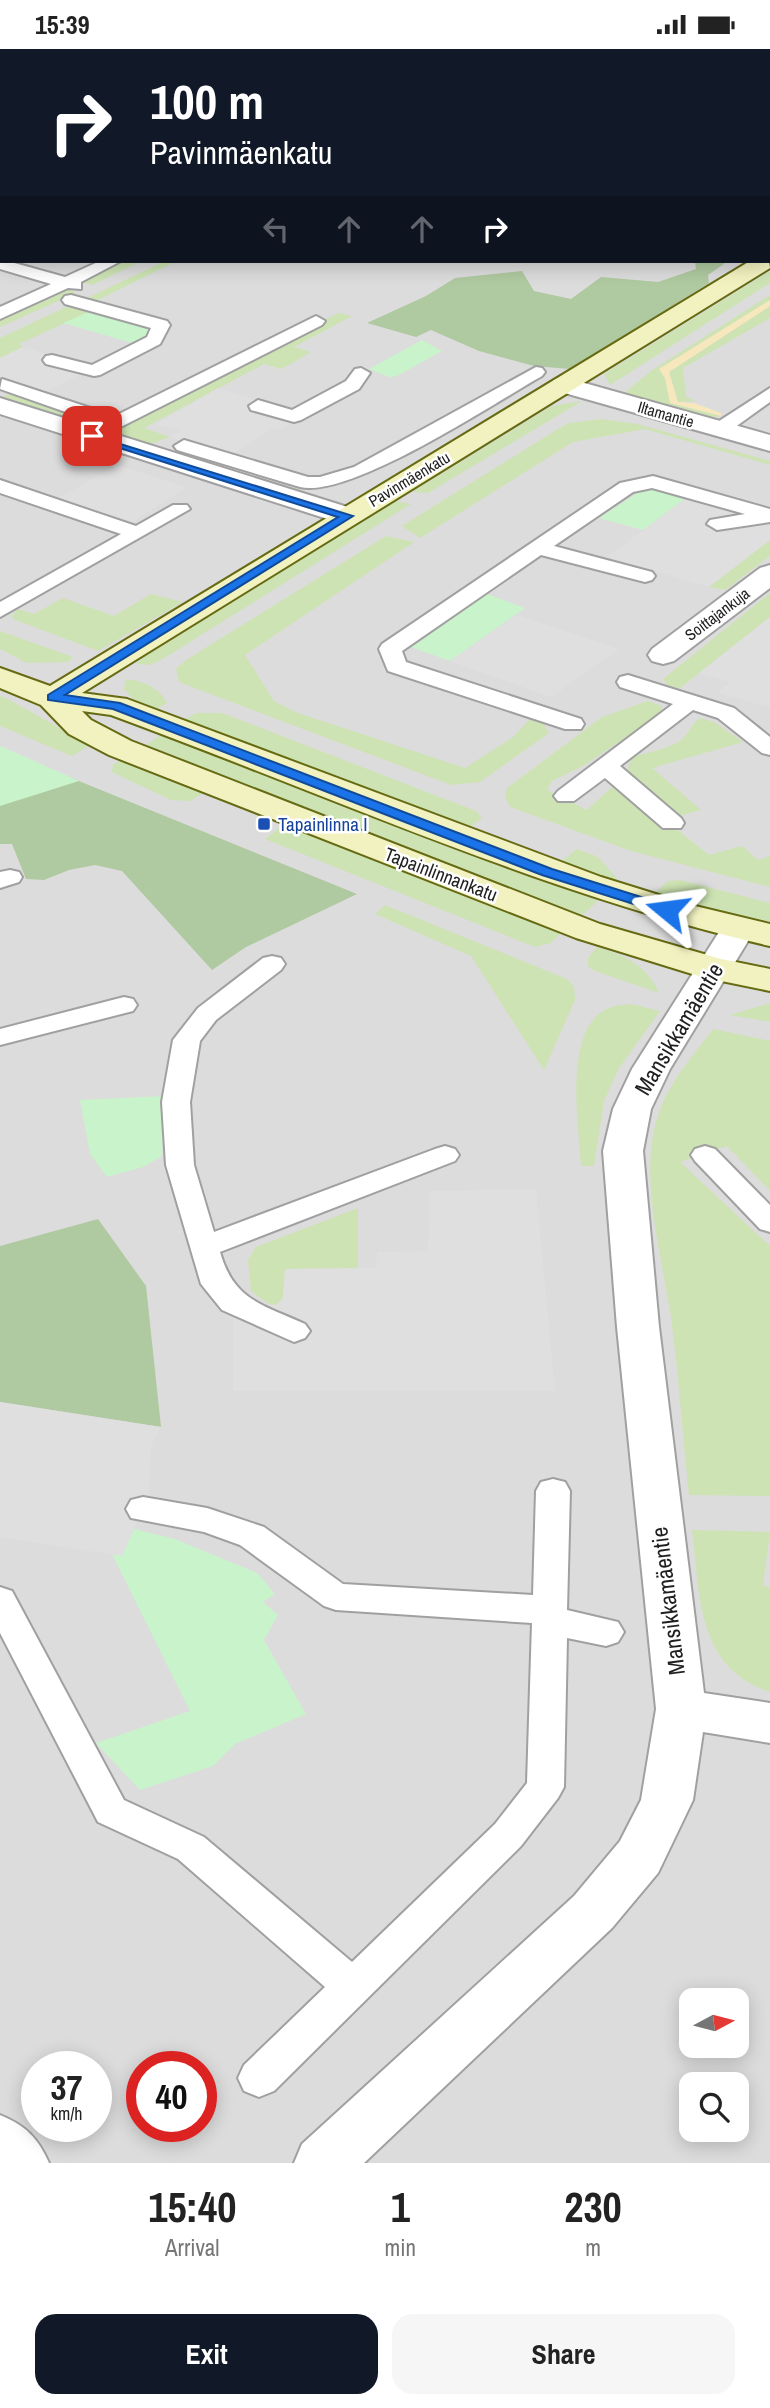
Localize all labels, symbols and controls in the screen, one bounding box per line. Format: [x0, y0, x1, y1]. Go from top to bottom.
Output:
text: 15:39 [35, 7, 90, 42]
text: 100 m [150, 68, 264, 134]
icon: right [35, 77, 126, 168]
text: Pavinmäenkatu [150, 131, 332, 174]
icon: left [257, 210, 295, 248]
icon: ahead [330, 210, 368, 248]
icon: ahead [403, 210, 441, 248]
icon: right [476, 210, 514, 248]
street label: Iltamantie [635, 395, 697, 433]
pin [62, 406, 122, 466]
icon: arrive [73, 417, 111, 455]
street label: Pavinmäenkatu [364, 446, 454, 512]
street label: Soittajankuja [680, 582, 754, 646]
place label: Tapainlinna I [278, 811, 368, 837]
marker: Tapainlinna I [256, 816, 272, 832]
street label: Tapainlinnankatu [381, 841, 501, 907]
position arrow [630, 873, 704, 947]
street label: Mansikkamäentie [627, 957, 730, 1101]
street label: Mansikkamäentie [643, 1525, 692, 1677]
north arrow [679, 1988, 749, 2058]
map controls [679, 1988, 749, 2142]
speed limit sign: 40 [126, 2051, 217, 2142]
text: 37 [51, 2064, 82, 2111]
button: search [679, 2072, 749, 2142]
text: km/h [51, 2101, 83, 2126]
text: 15:40 [148, 2179, 236, 2235]
text: 1 [391, 2179, 410, 2235]
text: 230 [564, 2179, 622, 2235]
text: Arrival [165, 2232, 220, 2263]
text: min [385, 2232, 416, 2263]
text: m [585, 2232, 601, 2263]
button: Exit [35, 2314, 378, 2394]
button: Share [392, 2314, 735, 2394]

